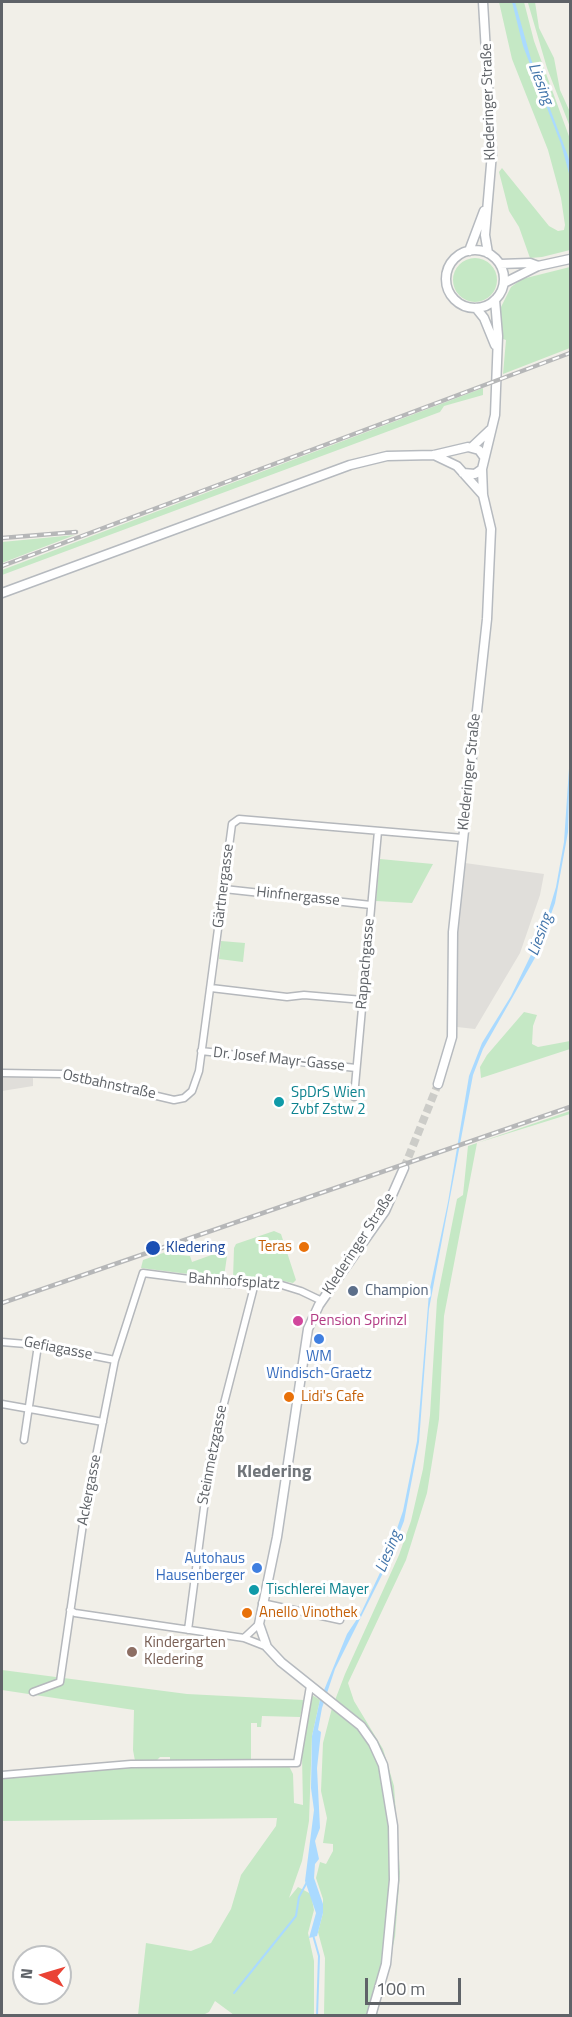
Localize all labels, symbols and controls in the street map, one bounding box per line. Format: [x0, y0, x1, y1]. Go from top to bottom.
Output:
street label: Klederinger Straße [478, 43, 500, 161]
water label: Liesing [523, 60, 557, 108]
street label: Klederinger Straße [455, 713, 485, 831]
street label: Gärtnergasse [210, 843, 238, 929]
street label: Hinfnergasse [255, 884, 341, 910]
water label: Liesing [525, 911, 557, 959]
street label: Rappachgasse [353, 918, 379, 1010]
street label: Dr. Josef Mayr-Gasse [212, 1044, 346, 1076]
street label: Ostbahnstraße [61, 1066, 157, 1104]
place label: SpDrS Wien Zvbf Zstw 2 [291, 1084, 366, 1119]
marker: SpDrS Wien Zvbf Zstw 2 [272, 1095, 286, 1109]
street label: Klederinger Straße [319, 1190, 399, 1298]
place label: Teras [258, 1238, 292, 1256]
marker: Kledering [144, 1239, 162, 1257]
place label: Kledering [166, 1239, 225, 1257]
marker: Teras [297, 1240, 311, 1254]
street label: Bahnhofsplatz [188, 1270, 280, 1294]
place label: Champion [365, 1282, 428, 1300]
marker: Champion [346, 1284, 360, 1298]
place label: Pension Sprinzl [310, 1312, 407, 1330]
marker: Pension Sprinzl [291, 1314, 305, 1328]
marker: WM Windisch-Graetz [312, 1332, 326, 1346]
street label: Gefiagasse [22, 1334, 94, 1364]
place label: WM Windisch-Graetz [266, 1348, 372, 1383]
place label: Lidi's Cafe [301, 1388, 364, 1406]
marker: Lidi's Cafe [282, 1390, 296, 1404]
street label: Steinmetzgasse [195, 1404, 231, 1506]
street label: Ackergasse [74, 1453, 106, 1527]
district label: Kledering [237, 1462, 311, 1484]
water label: Liesing [372, 1528, 406, 1576]
place label: Autohaus Hausenberger [156, 1550, 245, 1585]
marker: Autohaus Hausenberger [250, 1561, 264, 1575]
place label: Tischlerei Mayer [266, 1581, 369, 1599]
marker: Tischlerei Mayer [247, 1583, 261, 1597]
place label: Anello Vinothek [259, 1604, 358, 1622]
marker: Anello Vinothek [240, 1606, 254, 1620]
place label: Kindergarten Kledering [144, 1634, 226, 1669]
marker: Kindergarten Kledering [125, 1645, 139, 1659]
north arrow [12, 1945, 72, 2005]
scale bar [368, 1966, 464, 2004]
text: N [14, 1967, 38, 1980]
text: 100 m [376, 1975, 425, 2002]

